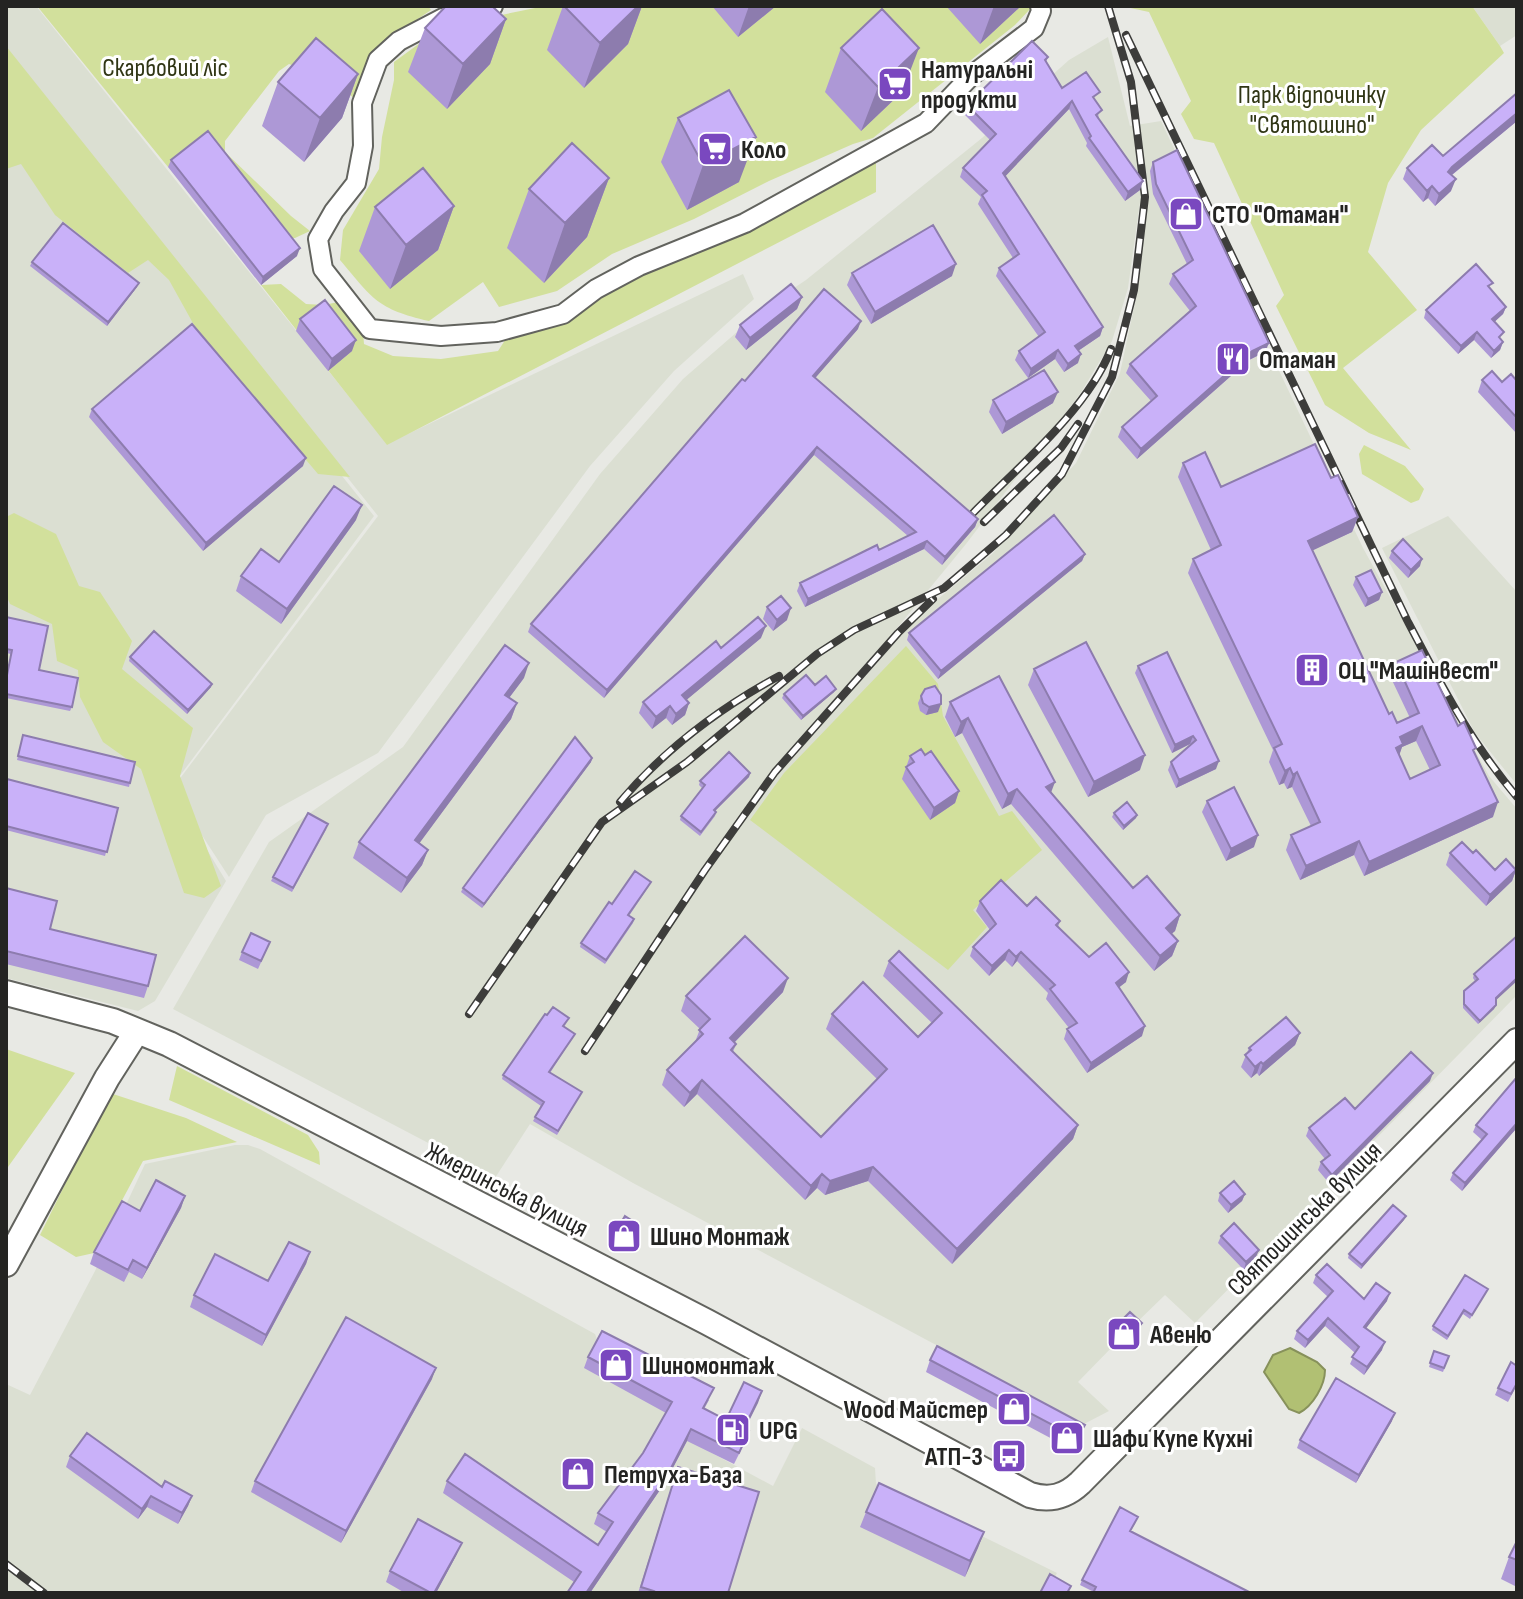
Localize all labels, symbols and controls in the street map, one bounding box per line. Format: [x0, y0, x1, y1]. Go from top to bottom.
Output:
park label: Скарбовий ліс [102, 53, 228, 84]
place label: Натуральні продукти [921, 55, 1033, 116]
supermarket icon: Натуральні продукти [876, 65, 914, 103]
park label: Парк відпочинку "Святошино" [1238, 80, 1386, 141]
supermarket icon: Коло [696, 130, 734, 168]
place label: Коло [741, 135, 786, 166]
shop icon: СТО "Отаман" [1167, 195, 1205, 233]
place label: СТО "Отаман" [1212, 200, 1349, 231]
restaurant icon: Отаман [1214, 340, 1252, 378]
place label: Отаман [1259, 345, 1336, 376]
building icon: ОЦ "Машінвест" [1293, 651, 1331, 689]
place label: ОЦ "Машінвест" [1338, 656, 1498, 687]
street label: Святошинська вулиця [1221, 1135, 1389, 1303]
street label: Жмеринська вулиця [420, 1136, 593, 1245]
shop icon: Шино Монтаж [605, 1217, 643, 1255]
place label: Шино Монтаж [650, 1222, 790, 1253]
shop icon: Авеню [1105, 1315, 1143, 1353]
place label: Авеню [1149, 1320, 1212, 1351]
shop icon: Шиномонтаж [597, 1346, 635, 1384]
place label: Шиномонтаж [642, 1351, 775, 1382]
shop icon: Wood Майстер [995, 1390, 1033, 1428]
place label: Wood Майстер [843, 1395, 988, 1426]
fuel station icon: UPG [714, 1411, 752, 1449]
place label: UPG [759, 1416, 798, 1447]
shop icon: Шафи Купе Кухні [1048, 1419, 1086, 1457]
place label: Шафи Купе Кухні [1093, 1424, 1253, 1455]
bus stop icon: АТП-3 [990, 1437, 1028, 1475]
place label: АТП-3 [924, 1442, 983, 1473]
shop icon: Петруха-База [559, 1455, 597, 1493]
place label: Петруха-База [604, 1460, 742, 1491]

